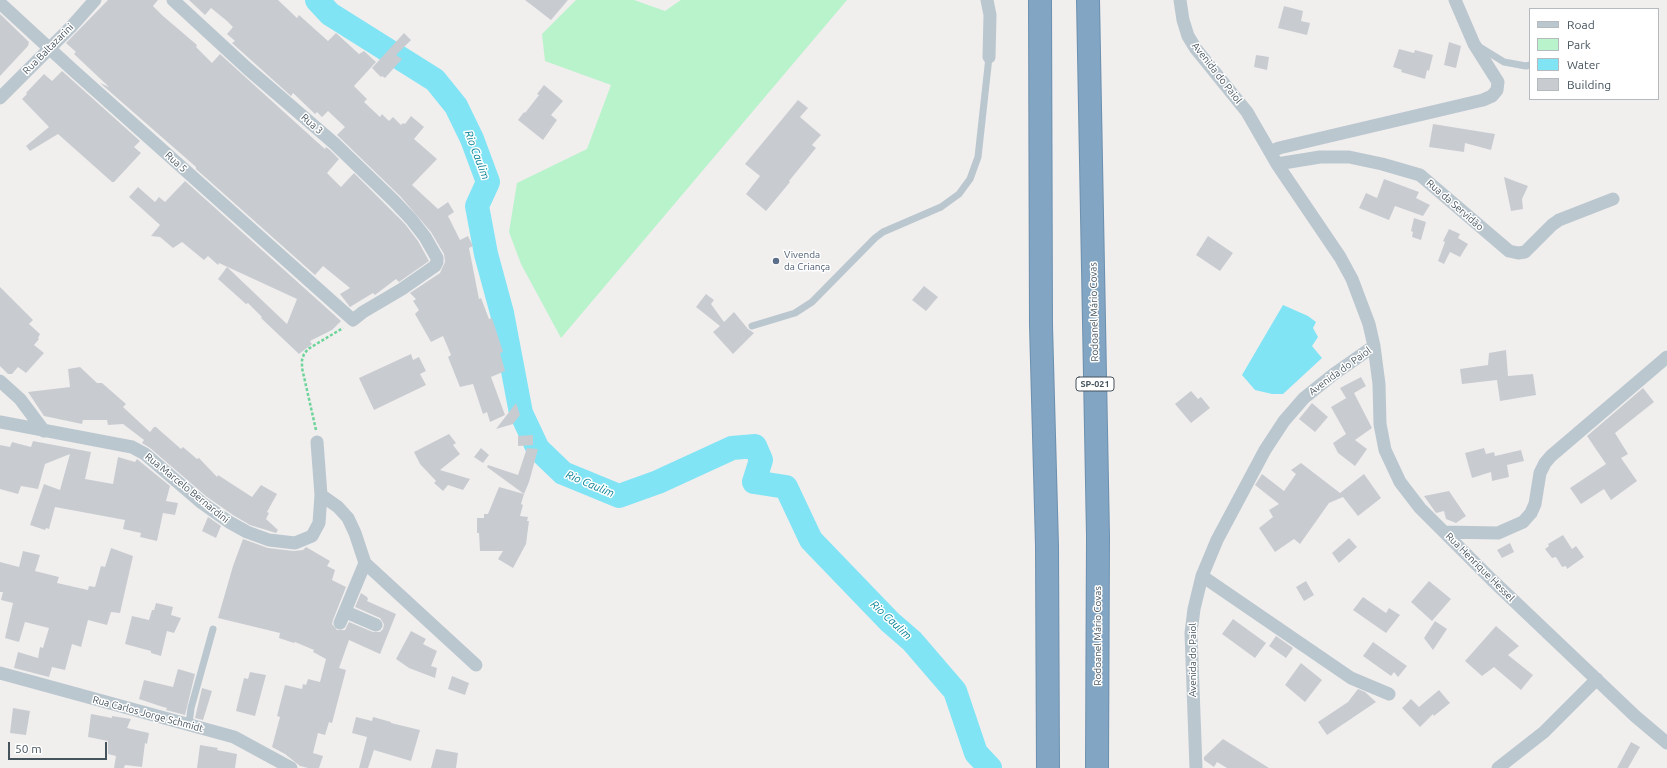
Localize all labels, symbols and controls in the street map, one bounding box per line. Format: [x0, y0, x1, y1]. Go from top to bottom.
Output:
legend [1529, 8, 1659, 100]
text: Road [1567, 18, 1595, 31]
street label: Rua Baltazarini [20, 21, 76, 77]
text: Park [1567, 38, 1591, 51]
street label: Avenida do Paiol [1189, 40, 1245, 106]
text: Water [1567, 58, 1600, 71]
text: Building [1567, 78, 1611, 91]
street label: Rua 3 [299, 111, 325, 137]
water label: Rio Caulim [462, 129, 492, 181]
street label: Rua 5 [163, 149, 189, 175]
street label: Rua da Servidão [1424, 177, 1486, 233]
place label: Vivenda da Criança [784, 249, 830, 272]
marker: Vivenda da Criança [771, 256, 781, 266]
street label: Rodoanel Mário Covas [1087, 262, 1101, 362]
street label: Avenida do Paiol [1307, 344, 1373, 398]
road number: SP-021 [1076, 377, 1114, 391]
street label: Rua Marcelo Bernardini [143, 450, 231, 526]
water label: Rio Caulim [564, 468, 616, 500]
street label: Rua Henrique Hessel [1443, 530, 1517, 604]
street label: Rodoanel Mário Covas [1092, 586, 1104, 686]
water label: Rio Caulim [868, 598, 914, 642]
street label: Avenida do Paiol [1187, 623, 1199, 697]
street label: Rua Carlos Jorge Schmidt [91, 693, 205, 735]
scale bar [10, 734, 109, 760]
text: 50 m [15, 742, 42, 755]

